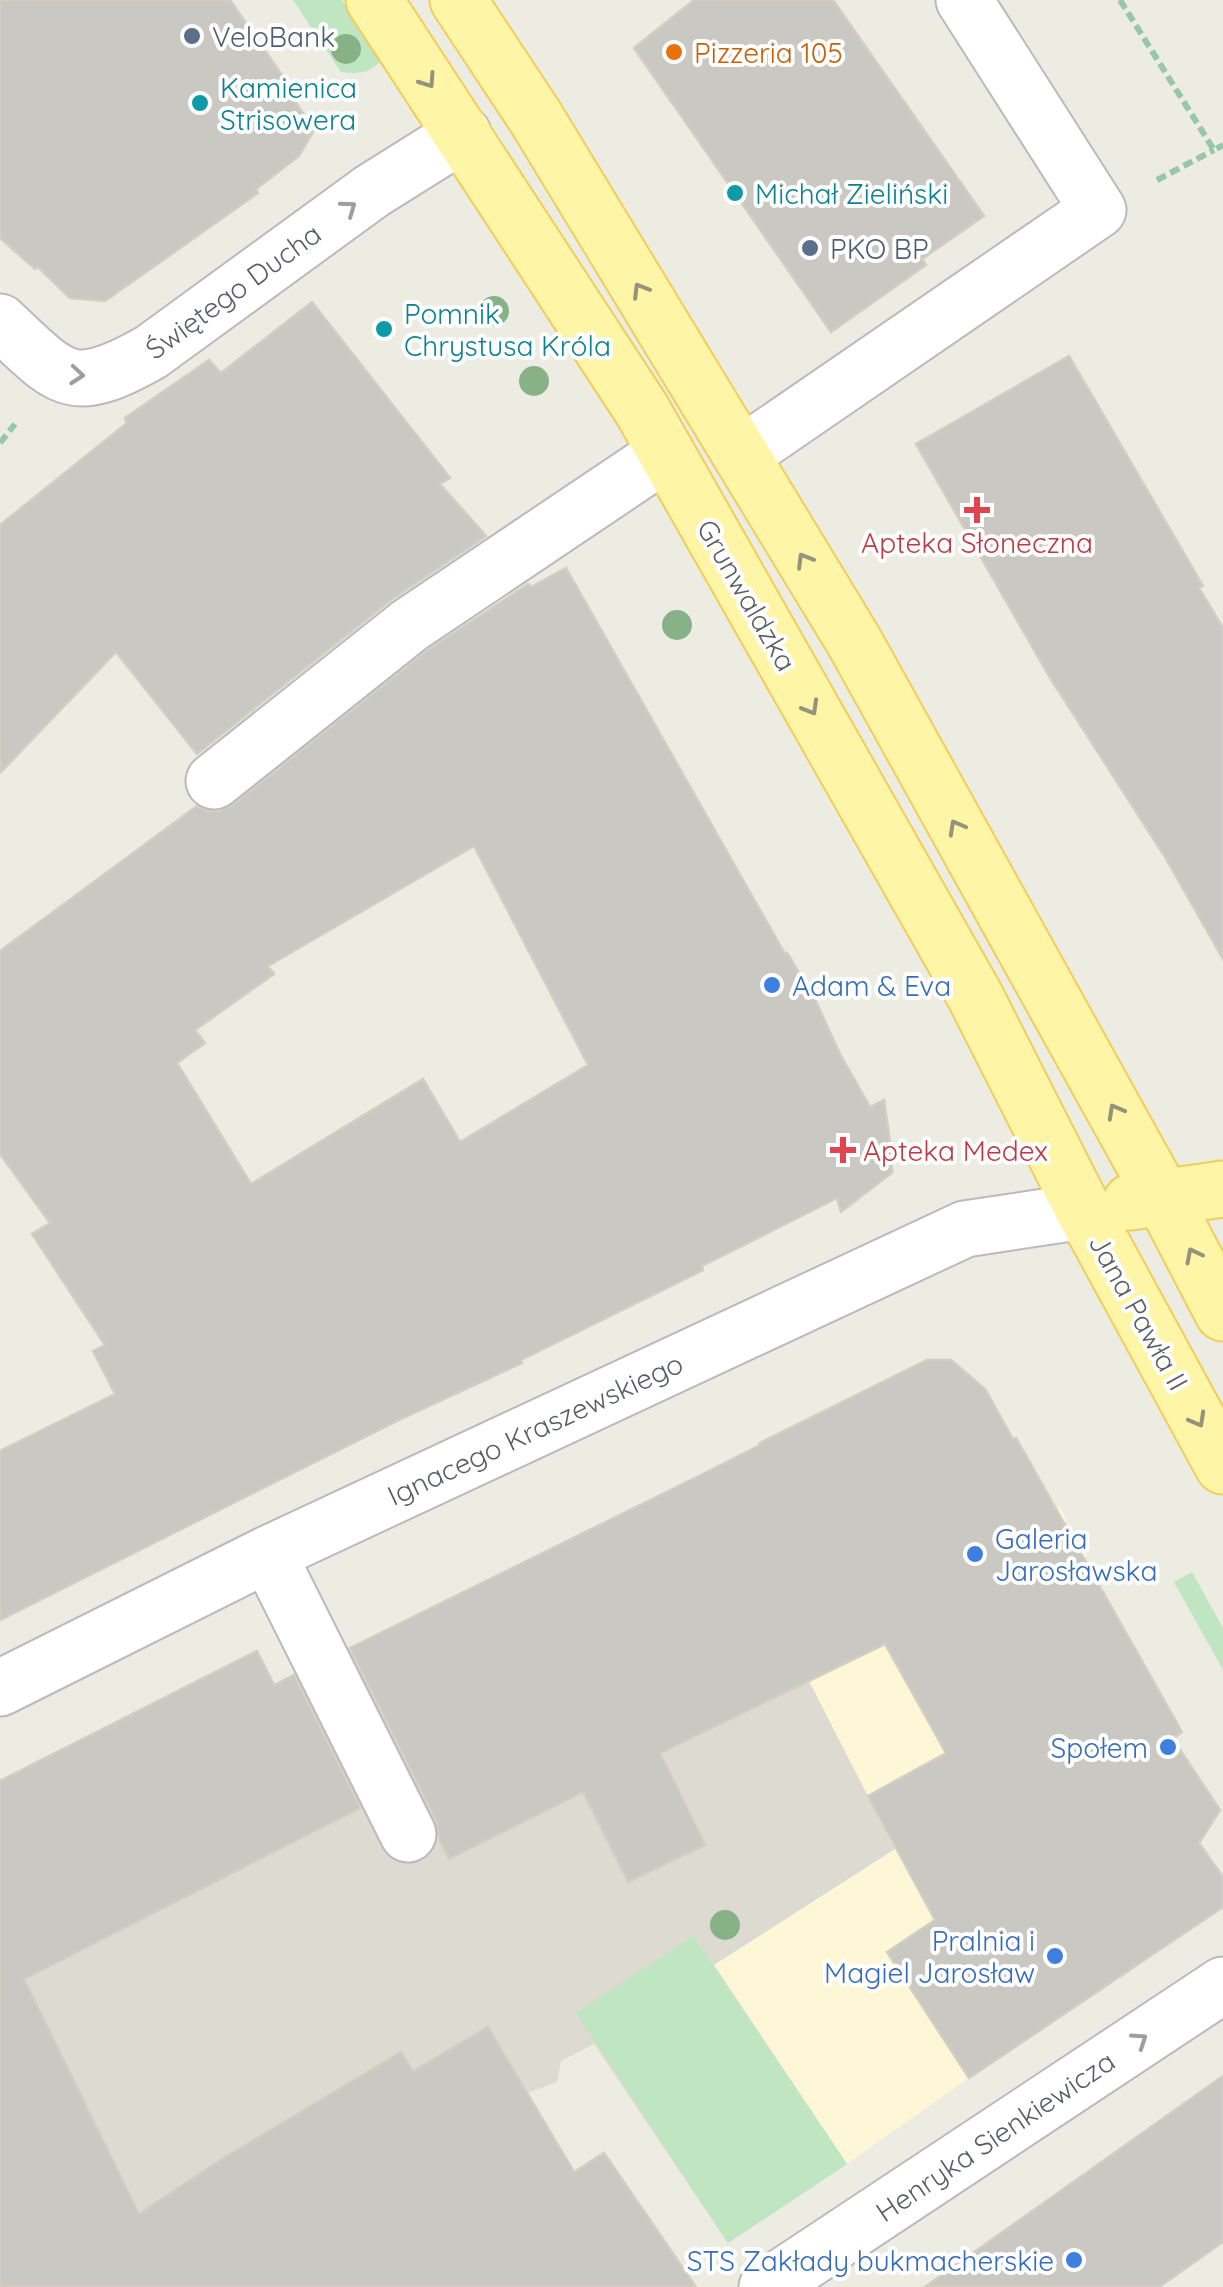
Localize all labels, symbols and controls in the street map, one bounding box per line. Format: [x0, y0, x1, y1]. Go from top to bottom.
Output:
place label: VeloBank [212, 19, 335, 54]
marker: VeloBank [181, 25, 203, 47]
place label: Pizzeria 105 [694, 35, 843, 70]
marker: Pizzeria 105 [663, 41, 685, 63]
place label: Kamienica Strisowera [220, 70, 357, 137]
one-way arrow [416, 70, 434, 89]
marker: Kamienica Strisowera [189, 92, 211, 114]
place label: Michał Zieliński [755, 176, 948, 211]
marker: Michał Zieliński [724, 182, 746, 204]
one-way arrow [338, 202, 356, 220]
street label: Świętego Ducha [138, 216, 328, 366]
place label: PKO BP [830, 231, 929, 266]
marker: PKO BP [799, 237, 821, 259]
one-way arrow [633, 283, 652, 301]
place label: Pomnik Chrystusa Króla [404, 296, 611, 363]
marker: Pomnik Chrystusa Króla [373, 318, 395, 340]
one-way arrow [69, 364, 85, 386]
marker: Apteka Słoneczna [966, 499, 988, 521]
street label: Grunwaldzka [690, 513, 804, 677]
place label: Apteka Słoneczna [861, 525, 1093, 560]
one-way arrow [798, 553, 817, 571]
one-way arrow [799, 697, 819, 715]
one-way arrow [949, 820, 969, 838]
place label: Adam & Eva [792, 968, 951, 1003]
marker: Adam & Eva [761, 974, 783, 996]
one-way arrow [1107, 1104, 1127, 1122]
place label: Apteka Medex [863, 1133, 1048, 1168]
marker: Apteka Medex [832, 1139, 854, 1161]
street label: Jana Pawła II [1082, 1228, 1196, 1396]
one-way arrow [1186, 1247, 1205, 1265]
street label: Ignacego Kraszewskiego [382, 1345, 688, 1513]
one-way arrow [1185, 1409, 1205, 1427]
place label: Galeria Jarosławska [995, 1521, 1157, 1588]
marker: Galeria Jarosławska [964, 1543, 986, 1565]
place label: Społem [1051, 1730, 1148, 1765]
marker: Społem [1157, 1736, 1179, 1758]
place label: Pralnia i Magiel Jarosław [824, 1923, 1035, 1990]
marker: Pralnia i Magiel Jarosław [1044, 1945, 1066, 1967]
one-way arrow [1129, 2034, 1148, 2052]
street label: Henryka Sienkiewicza [869, 2043, 1121, 2229]
place label: STS Zakłady bukmacherskie [687, 2243, 1054, 2278]
marker: STS Zakłady bukmacherskie [1063, 2249, 1085, 2271]

